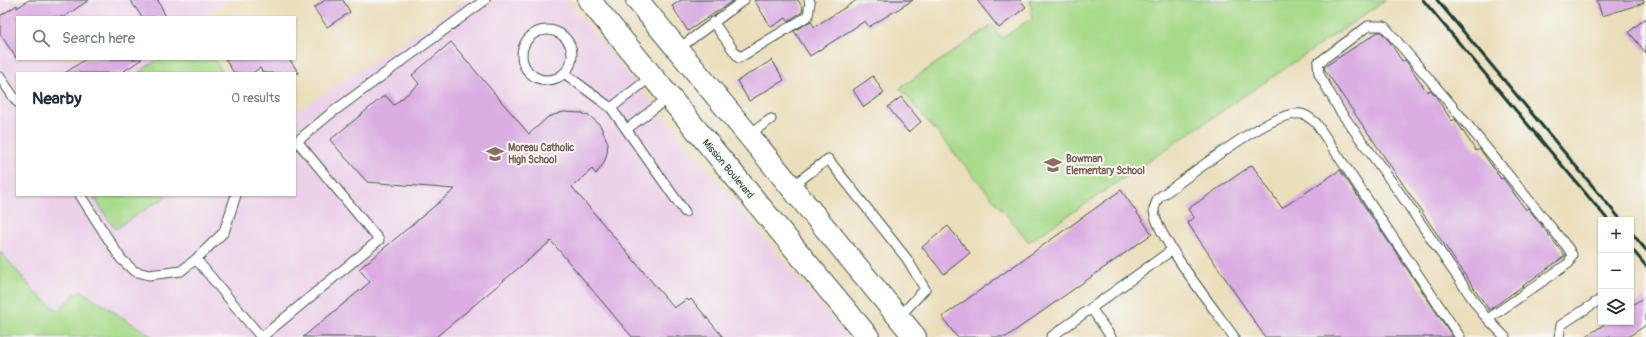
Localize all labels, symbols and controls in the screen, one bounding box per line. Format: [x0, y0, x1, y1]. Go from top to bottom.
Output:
search box [16, 16, 296, 60]
icon: search [30, 27, 52, 49]
text: Search here [62, 29, 135, 48]
text: Nearby [32, 88, 81, 109]
text: 0 results [231, 90, 280, 106]
street label: Mission Boulevard [700, 137, 756, 201]
place label: Moreau Catholic High School [508, 142, 574, 166]
school or university icon: Moreau Catholic High School [485, 144, 505, 164]
place label: Bowman Elementary School [1066, 153, 1145, 177]
school or university icon: Bowman Elementary School [1043, 155, 1063, 175]
map controls [1598, 217, 1634, 325]
button: + [1598, 217, 1634, 253]
button: − [1598, 253, 1634, 289]
button: layers [1598, 289, 1634, 325]

